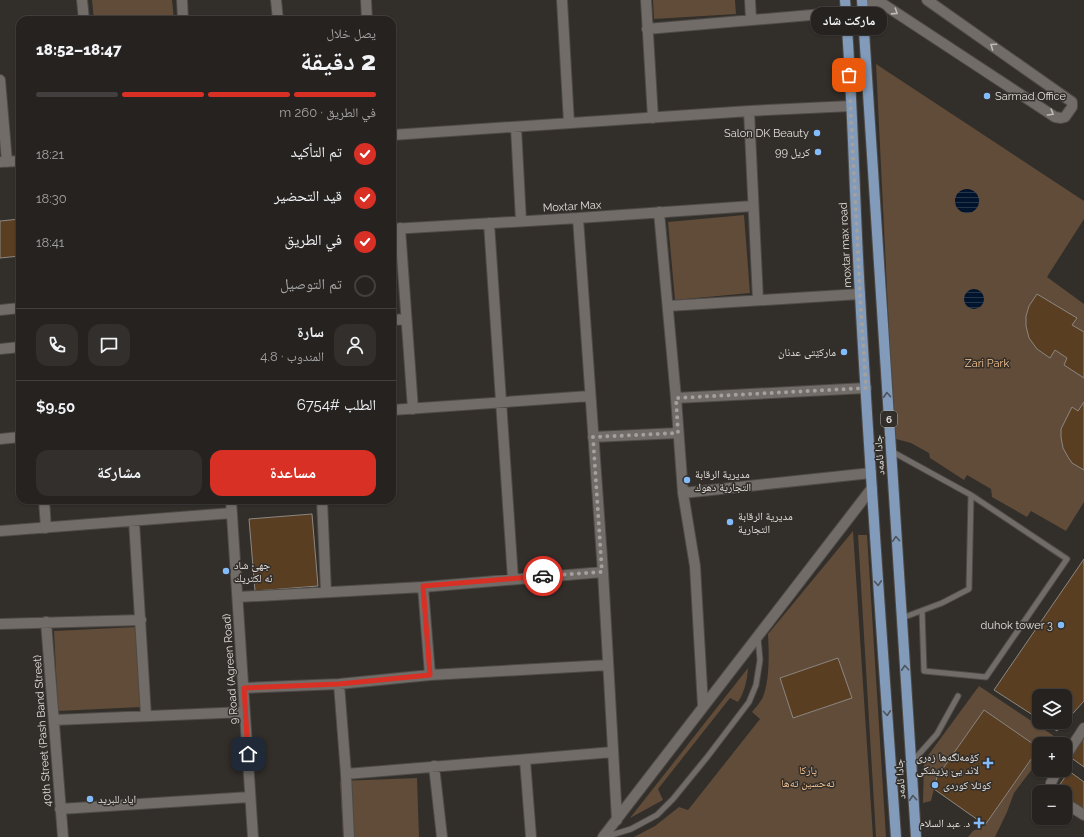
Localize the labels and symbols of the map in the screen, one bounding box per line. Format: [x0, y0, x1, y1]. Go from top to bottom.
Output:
callout: ماركت شاد [811, 7, 887, 35]
one-way arrow [891, 7, 898, 14]
one-way arrow [990, 43, 997, 51]
pin [832, 58, 866, 92]
place label: Sarmad Office [995, 90, 1067, 103]
marker: Sarmad Office [982, 91, 992, 101]
one-way arrow [1047, 109, 1054, 116]
place label: Salon DK Beauty [724, 127, 809, 140]
marker: Salon DK Beauty [812, 128, 822, 138]
place label: 99 كريل [775, 146, 810, 159]
marker: 99 كريل [813, 147, 823, 157]
street label: Moxtar Max [542, 198, 602, 215]
street label: moxtar max road [837, 202, 854, 288]
place label: مارکێتی عدنان [778, 346, 836, 359]
marker: مارکێتی عدنان [839, 347, 849, 357]
park label: Zari Park [965, 357, 1009, 370]
one-way arrow [883, 392, 892, 398]
road number: 6 [881, 411, 897, 427]
street label: جادا ئامەد [872, 435, 887, 475]
place label: مديرية الرقابة التجارية دهوك [695, 468, 751, 494]
marker: مديرية الرقابة التجارية دهوك [682, 475, 692, 485]
place label: مديرية الرقابة التجارية [738, 510, 793, 536]
marker: مديرية الرقابة التجارية [725, 517, 735, 527]
one-way arrow [892, 536, 901, 542]
courier [523, 556, 563, 596]
place label: جهئ شاد ئه لكتريك [234, 559, 272, 585]
marker: جهئ شاد ئه لكتريك [221, 566, 231, 576]
one-way arrow [873, 580, 882, 586]
street label: 9 Road (Agreen Road) [220, 613, 241, 725]
place label: duhok tower 3 [981, 619, 1053, 632]
marker: duhok tower 3 [1056, 620, 1066, 630]
street label: 40th Street (Pash Band Street) [31, 655, 54, 807]
one-way arrow [900, 665, 909, 671]
one-way arrow [882, 710, 891, 716]
pin [231, 737, 265, 771]
place label: کۆمه‌لگه‌ها زه‌ری لاند یێ پزیشکی [916, 751, 979, 777]
marker: کۆمه‌لگه‌ها زه‌ری لاند یێ پزیشکی [982, 757, 994, 769]
street label: جادا ئامەد [893, 759, 908, 799]
park label: پارکا تەحسین تەها [781, 764, 835, 790]
place label: كوتلا كوردی [943, 779, 992, 792]
marker: كوتلا كوردی [930, 780, 940, 790]
place label: اياد للبريد [98, 793, 136, 806]
marker: اياد للبريد [85, 794, 95, 804]
one-way arrow [909, 795, 918, 801]
place label: د. عبد السلام [919, 817, 970, 830]
marker: د. عبد السلام [973, 817, 985, 829]

